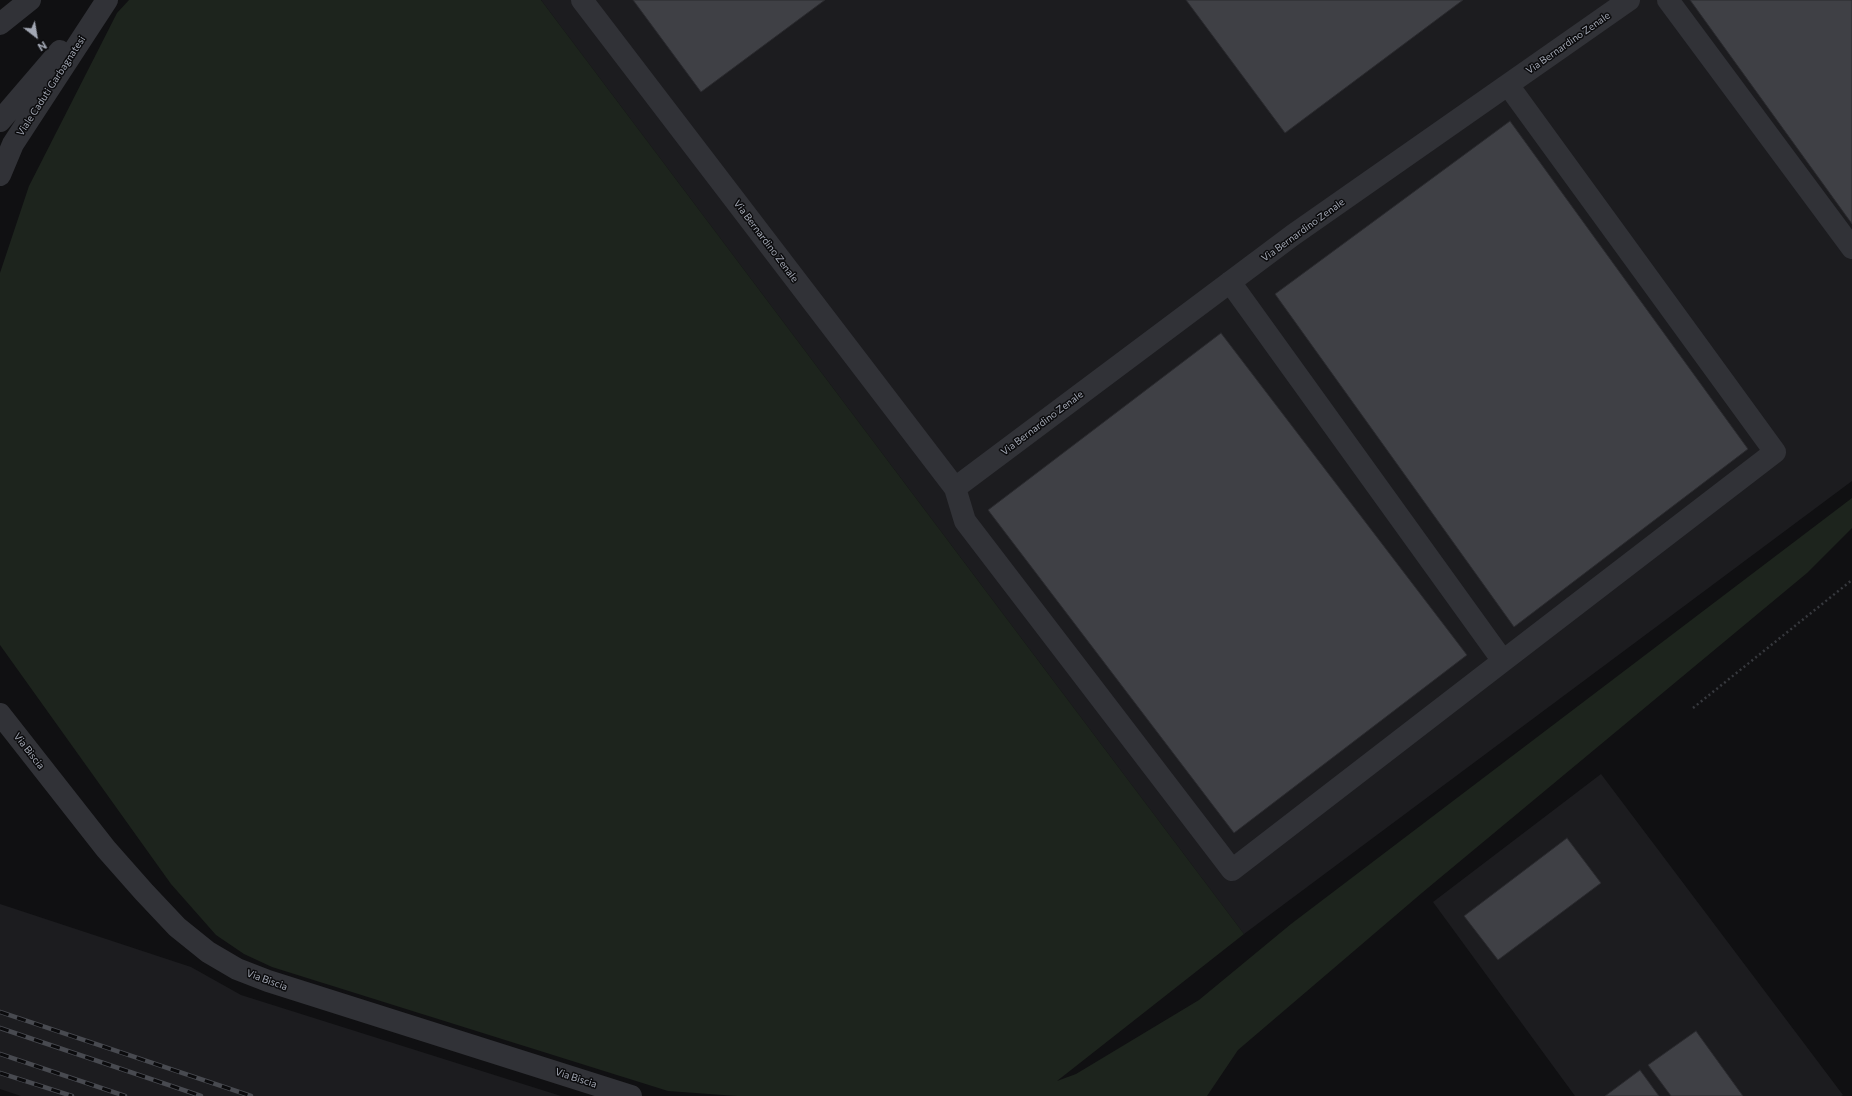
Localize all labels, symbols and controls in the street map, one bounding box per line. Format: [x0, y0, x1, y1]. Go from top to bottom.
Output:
street label: Via Bernardino Zenale [1524, 9, 1612, 77]
north arrow [16, 16, 56, 56]
street label: Viale Caduti Garbagnatesi [14, 34, 88, 138]
text: N [36, 39, 49, 54]
street label: Via Bernardino Zenale [1259, 196, 1347, 264]
street label: Via Bernardino Zenale [731, 198, 801, 284]
street label: Via Bernardino Zenale [999, 388, 1085, 458]
street label: Via Biscia [11, 730, 47, 772]
street label: Via Biscia [245, 967, 289, 993]
street label: Via Biscia [554, 1066, 598, 1090]

